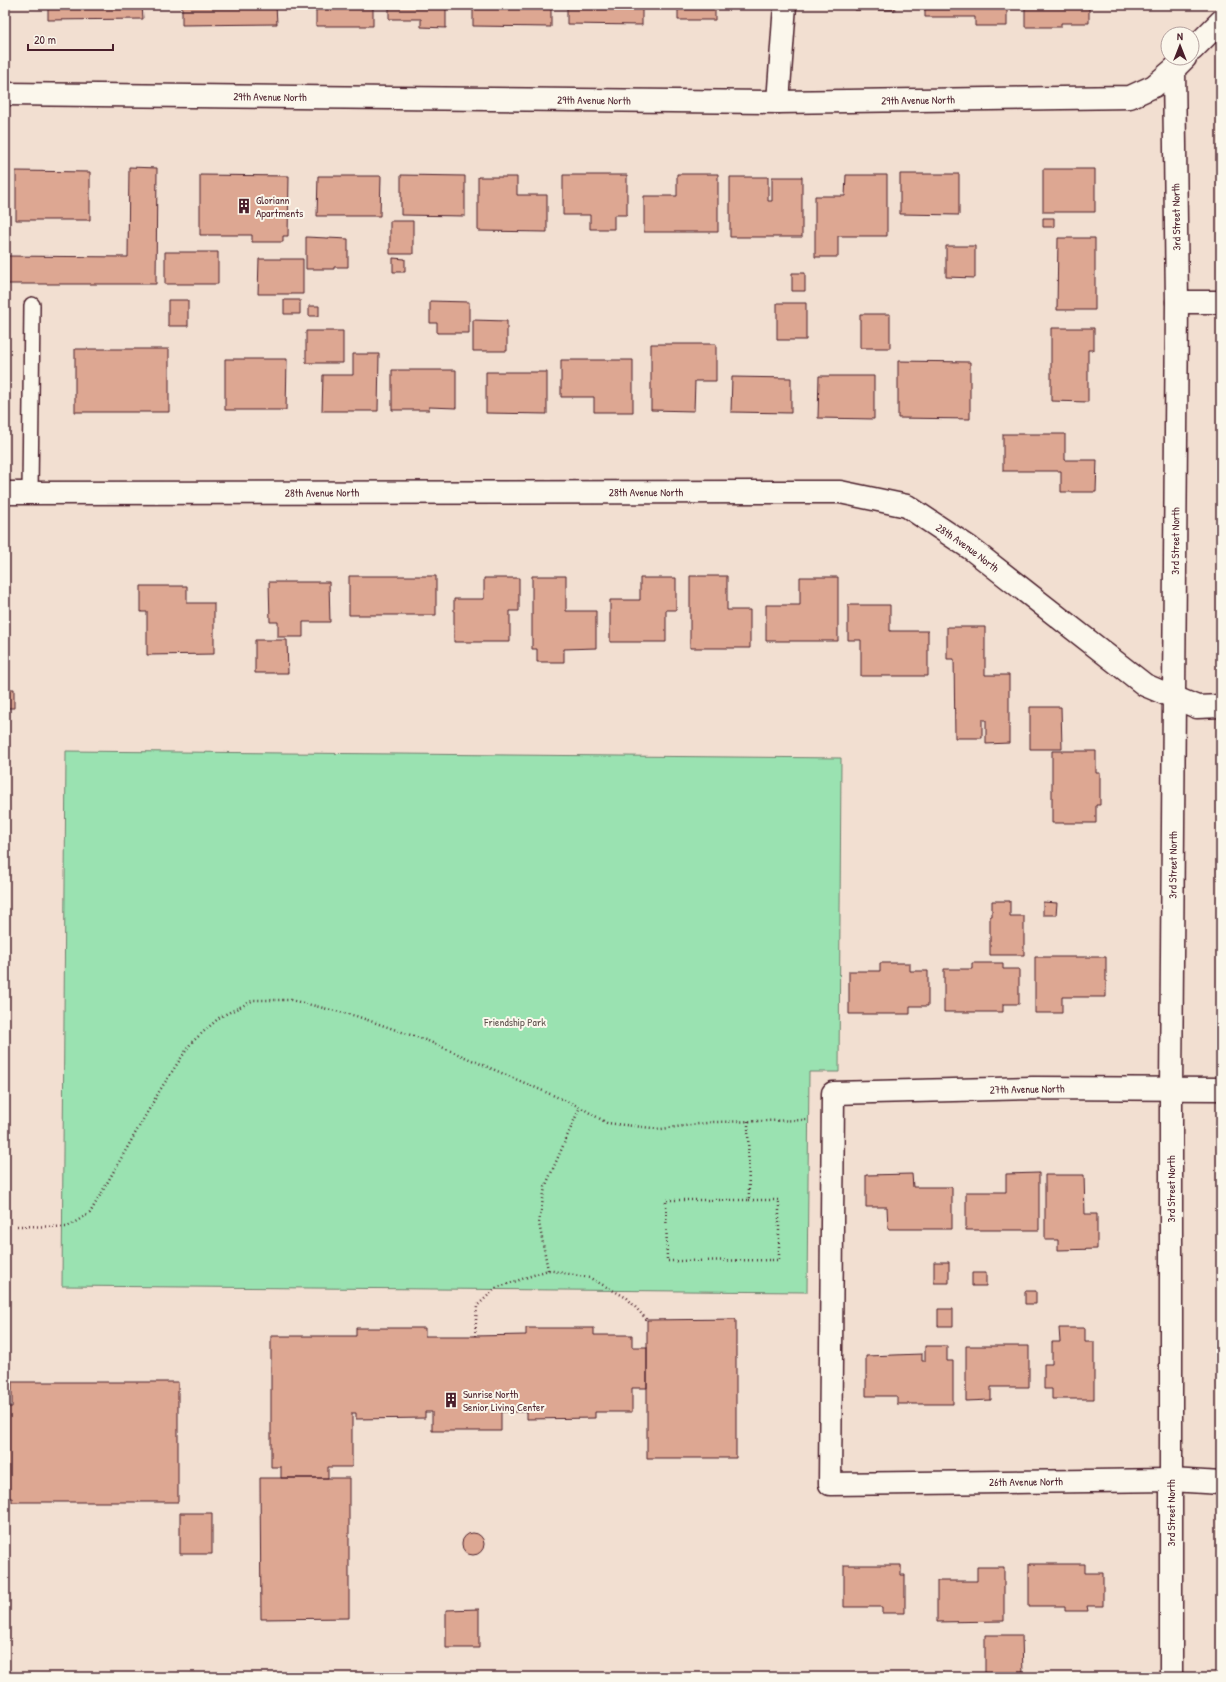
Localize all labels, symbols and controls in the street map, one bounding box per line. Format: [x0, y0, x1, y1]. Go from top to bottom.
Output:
scale bar [28, 26, 113, 52]
north arrow [1160, 26, 1200, 66]
text: N [1177, 29, 1183, 43]
text: 20 m [34, 31, 56, 48]
street label: 29th Avenue North [233, 89, 307, 104]
street label: 29th Avenue North [881, 92, 955, 108]
street label: 29th Avenue North [557, 93, 631, 107]
street label: 3rd Street North [1168, 183, 1184, 251]
place label: Gloriann Apartments [256, 193, 303, 220]
building icon: Gloriann Apartments [235, 197, 253, 215]
street label: 28th Avenue North [609, 485, 684, 499]
street label: 28th Avenue North [285, 486, 360, 500]
street label: 3rd Street North [1168, 507, 1182, 575]
street label: 28th Avenue North [933, 520, 1002, 575]
street label: 3rd Street North [1165, 831, 1180, 899]
park label: Friendship Park [483, 1015, 546, 1029]
street label: 27th Avenue North [989, 1081, 1065, 1097]
street label: 3rd Street North [1164, 1155, 1178, 1223]
place label: Sunrise North Senior Living Center [463, 1387, 545, 1414]
building icon: Sunrise North Senior Living Center [442, 1391, 460, 1409]
street label: 26th Avenue North [989, 1474, 1063, 1489]
street label: 3rd Street North [1164, 1479, 1178, 1547]

